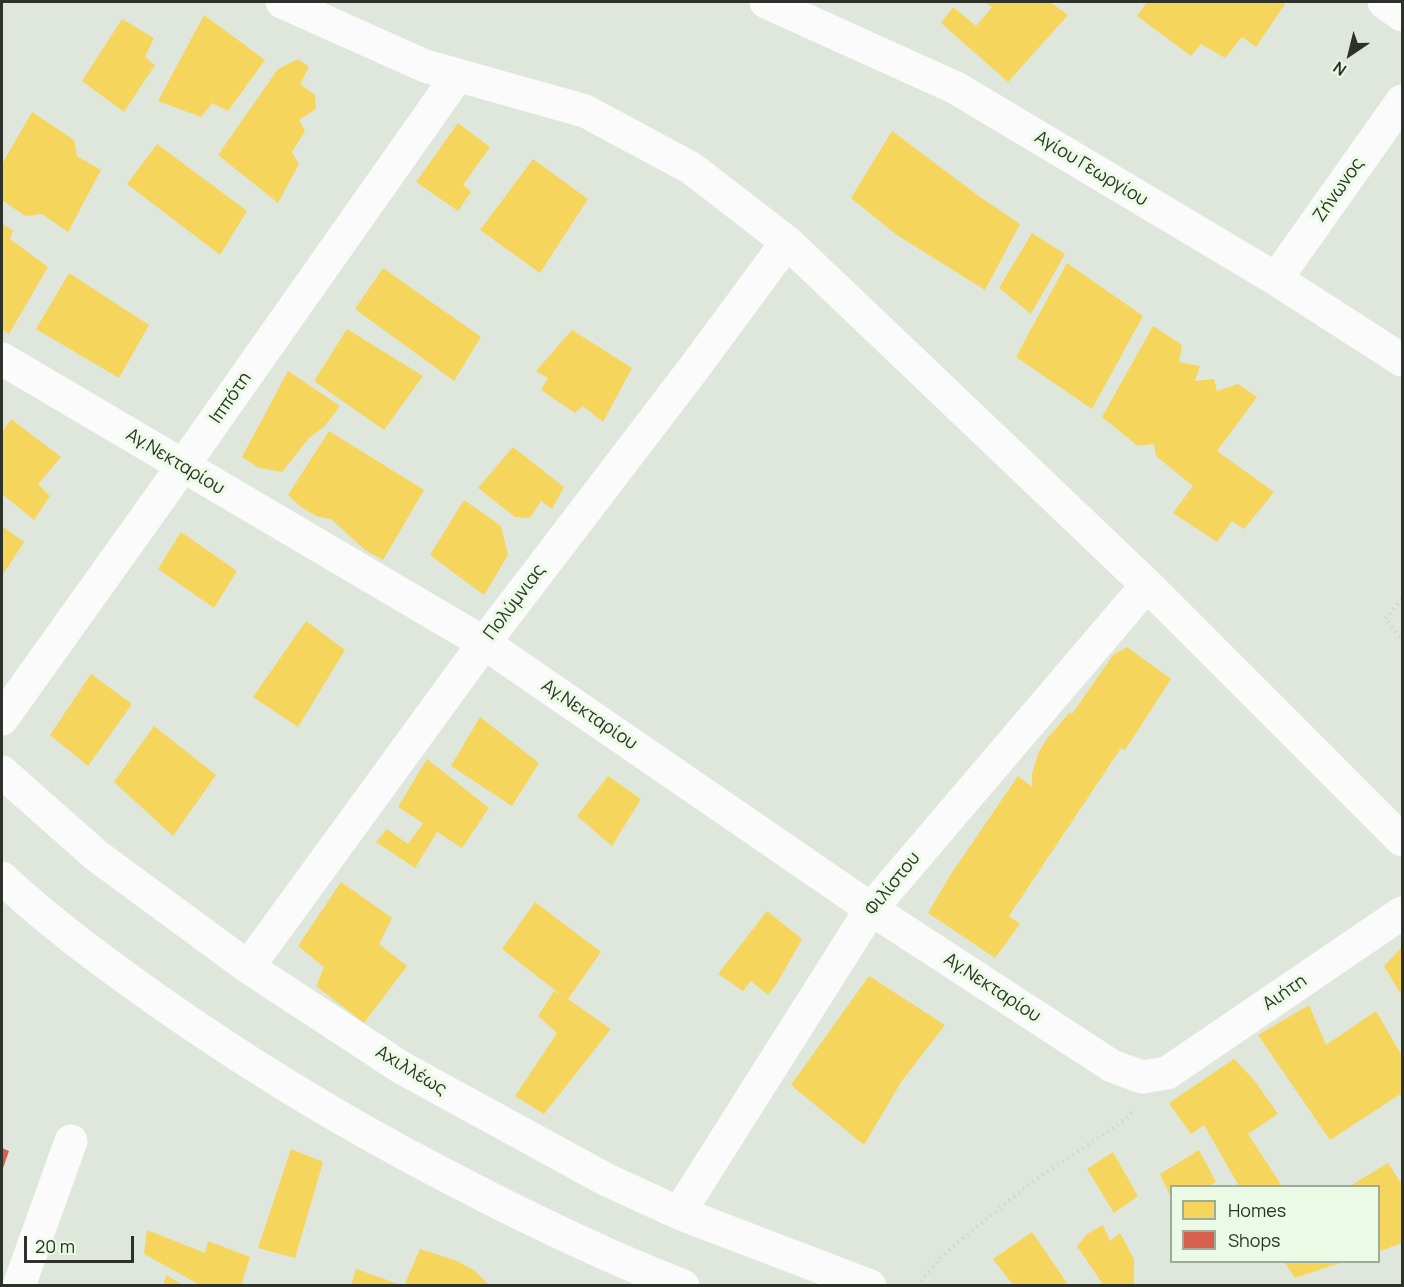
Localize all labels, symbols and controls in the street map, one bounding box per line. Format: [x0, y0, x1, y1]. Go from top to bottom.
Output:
north arrow [1320, 24, 1380, 84]
text: N [1329, 56, 1351, 81]
street label: Αγίου Γεωργίου [1031, 127, 1151, 211]
street label: Ζήνωνος [1309, 154, 1369, 226]
street label: Ιππότη [206, 368, 256, 428]
street label: Αγ.Νεκταρίου [122, 424, 228, 500]
street label: Πολύμνιας [480, 560, 550, 644]
street label: Αγ.Νεκταρίου [537, 675, 641, 755]
street label: Φιλίστου [861, 848, 925, 920]
street label: Αγ.Νεκταρίου [940, 949, 1044, 1027]
street label: Αιήτη [1259, 970, 1311, 1016]
street label: Αχιλλέως [372, 1041, 450, 1101]
legend [1170, 1185, 1380, 1263]
text: Homes [1228, 1198, 1286, 1222]
scale bar [27, 1224, 136, 1262]
text: Shops [1228, 1228, 1280, 1252]
text: 20 m [35, 1234, 75, 1258]

